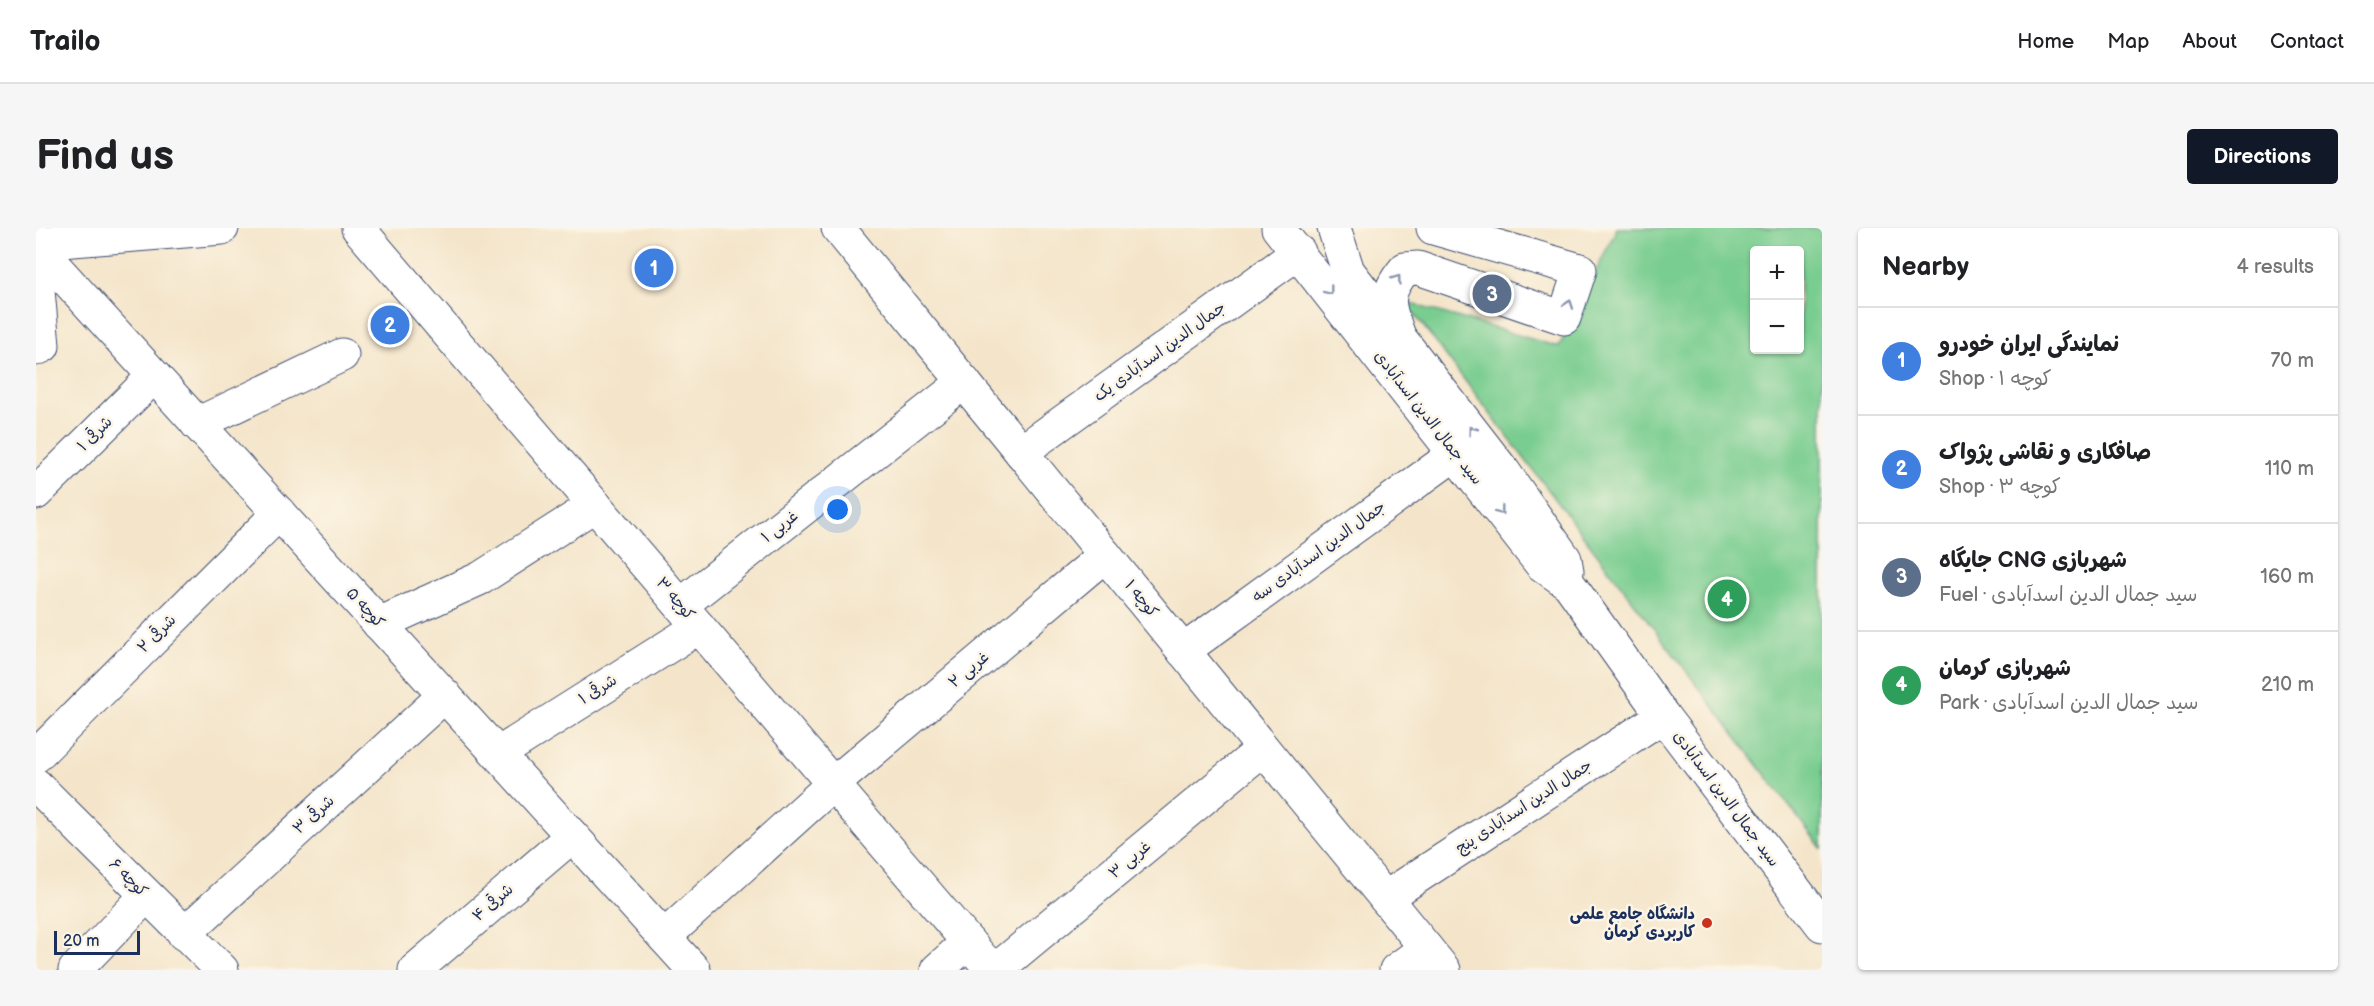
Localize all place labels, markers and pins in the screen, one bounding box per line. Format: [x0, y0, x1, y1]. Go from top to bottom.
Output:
pin: 1 [634, 246, 674, 291]
pin: 3 [1472, 272, 1512, 316]
pin: 2 [370, 302, 410, 348]
pin: 4 [1708, 576, 1746, 622]
place label: دانشگاه جامع علمی کاربردی کرمان [1570, 904, 1695, 942]
marker: دانشگاه جامع علمی کاربردی کرمان [1700, 916, 1714, 930]

